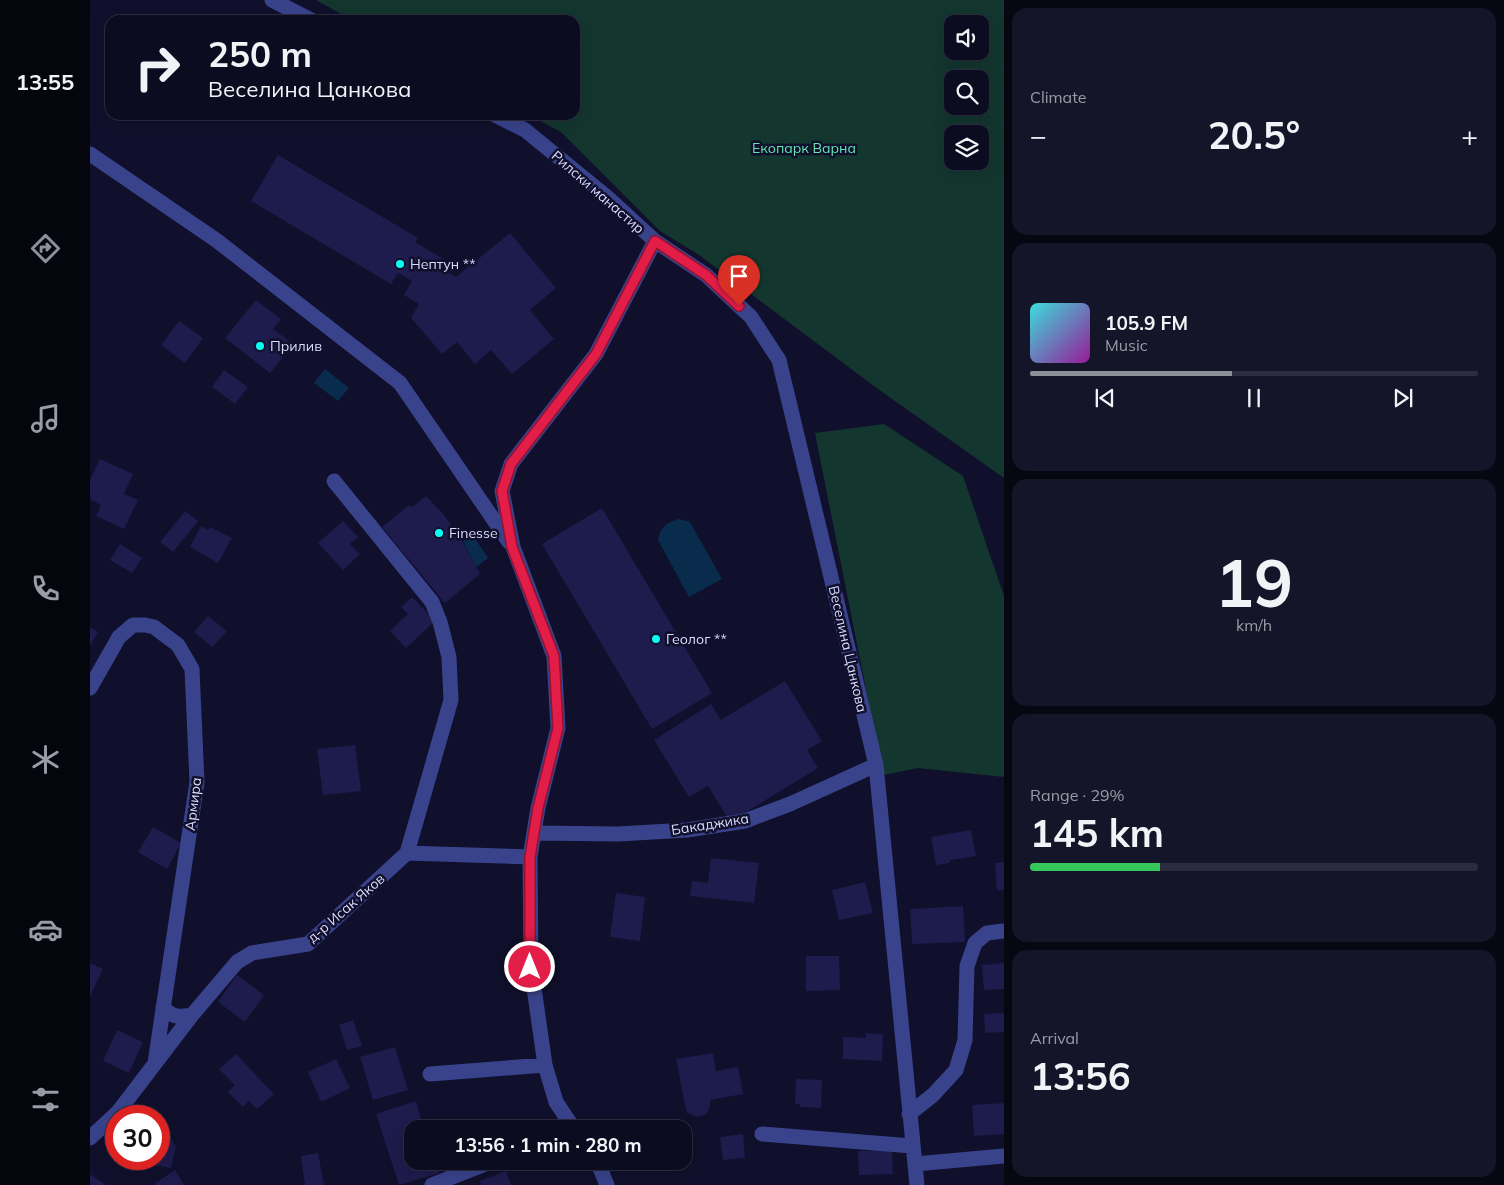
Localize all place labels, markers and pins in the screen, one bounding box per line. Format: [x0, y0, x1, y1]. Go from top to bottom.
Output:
place label: Нептун ** [410, 255, 476, 273]
pin [718, 255, 760, 306]
marker: Нептун ** [394, 258, 406, 270]
place label: Прилив [270, 337, 322, 355]
marker: Прилив [254, 340, 266, 352]
place label: Finesse [449, 524, 498, 542]
marker: Finesse [433, 527, 445, 539]
place label: Геолог ** [666, 630, 727, 648]
marker: Геолог ** [650, 633, 662, 645]

